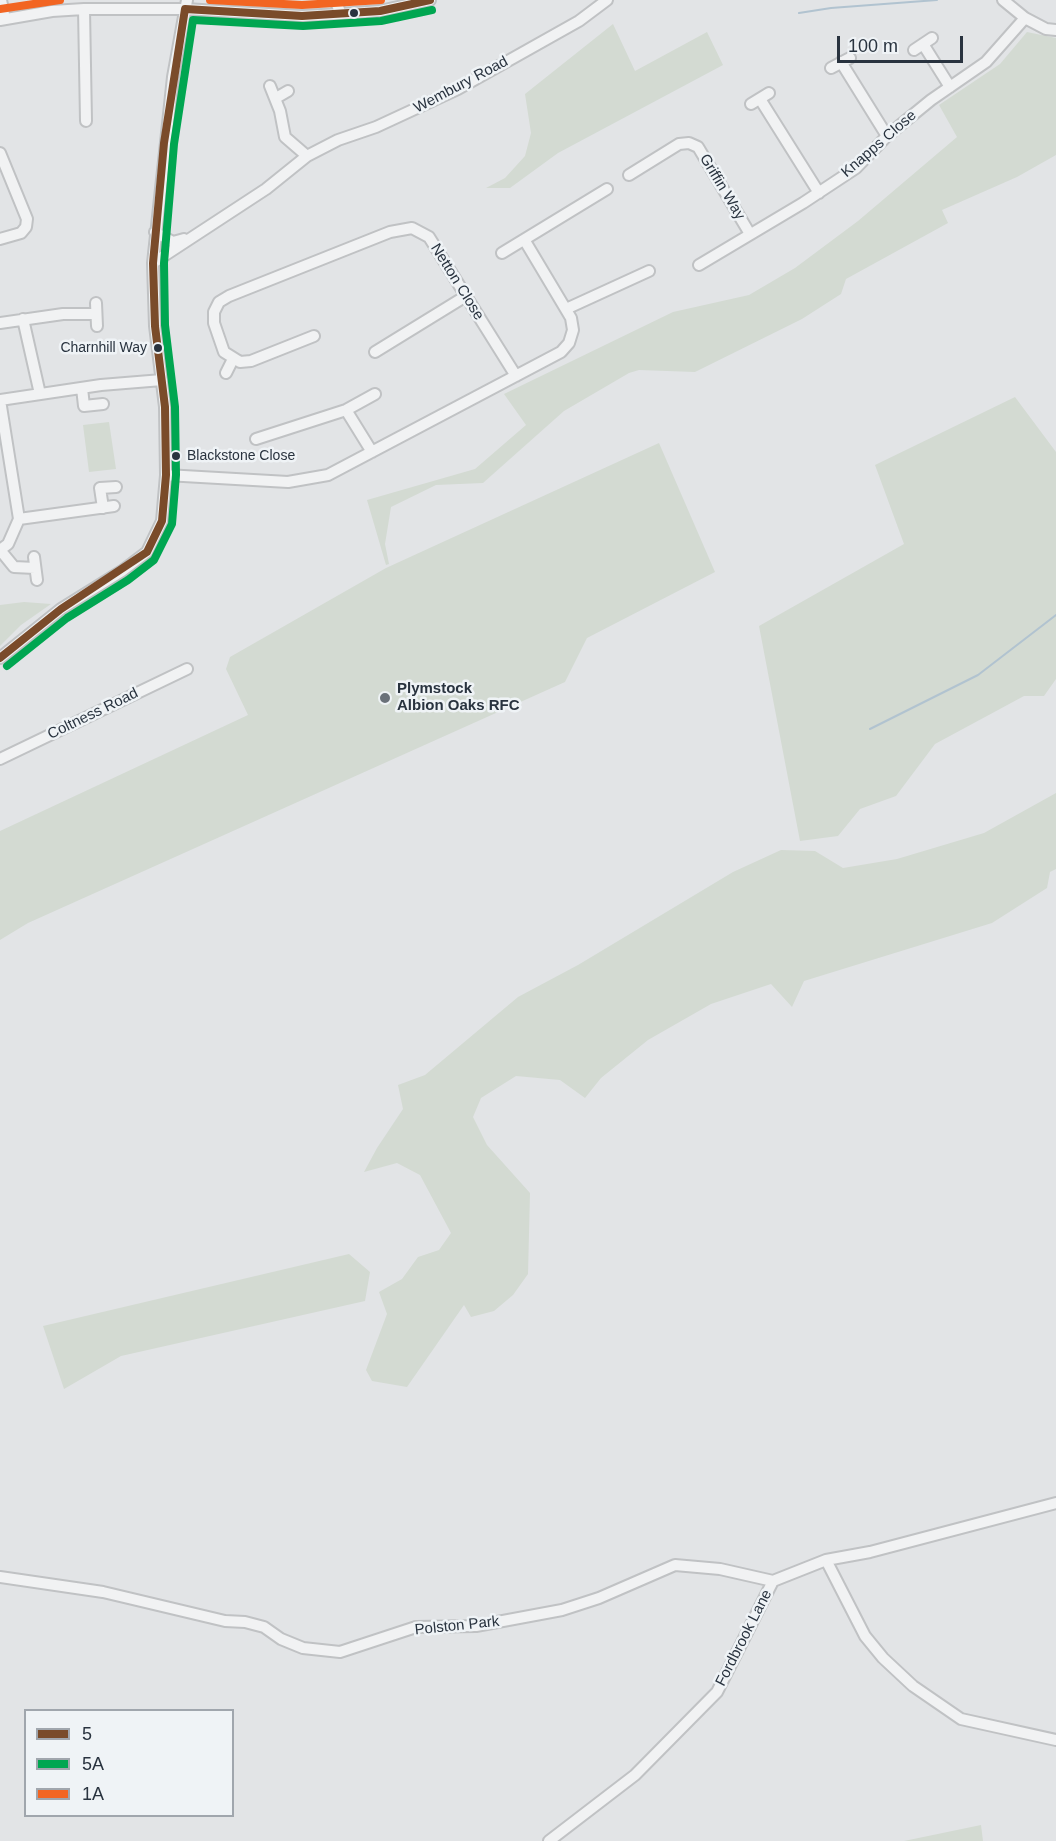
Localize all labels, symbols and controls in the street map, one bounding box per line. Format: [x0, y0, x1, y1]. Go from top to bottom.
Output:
unlabelled marker [348, 7, 360, 19]
scale bar [840, 24, 966, 62]
text: 100 m [848, 36, 898, 56]
street label: Wembury Road [411, 53, 511, 117]
street label: Knapps Close [838, 107, 920, 181]
street label: Griffin Way [695, 151, 749, 223]
street label: Netton Close [426, 240, 488, 324]
place label: Charnhill Way [60, 340, 147, 356]
marker: Charnhill Way [152, 342, 164, 354]
place label: Blackstone Close [187, 448, 295, 464]
marker: Blackstone Close [170, 450, 182, 462]
place label: Plymstock Albion Oaks RFC [397, 680, 520, 715]
street label: Coltness Road [45, 684, 141, 744]
marker: Plymstock Albion Oaks RFC [378, 691, 392, 705]
street label: Fordbrook Lane [712, 1587, 776, 1689]
street label: Polston Park [414, 1613, 500, 1639]
legend [24, 1709, 234, 1817]
text: 5 [82, 1724, 92, 1744]
text: 5A [82, 1754, 104, 1774]
text: 1A [82, 1784, 104, 1804]

